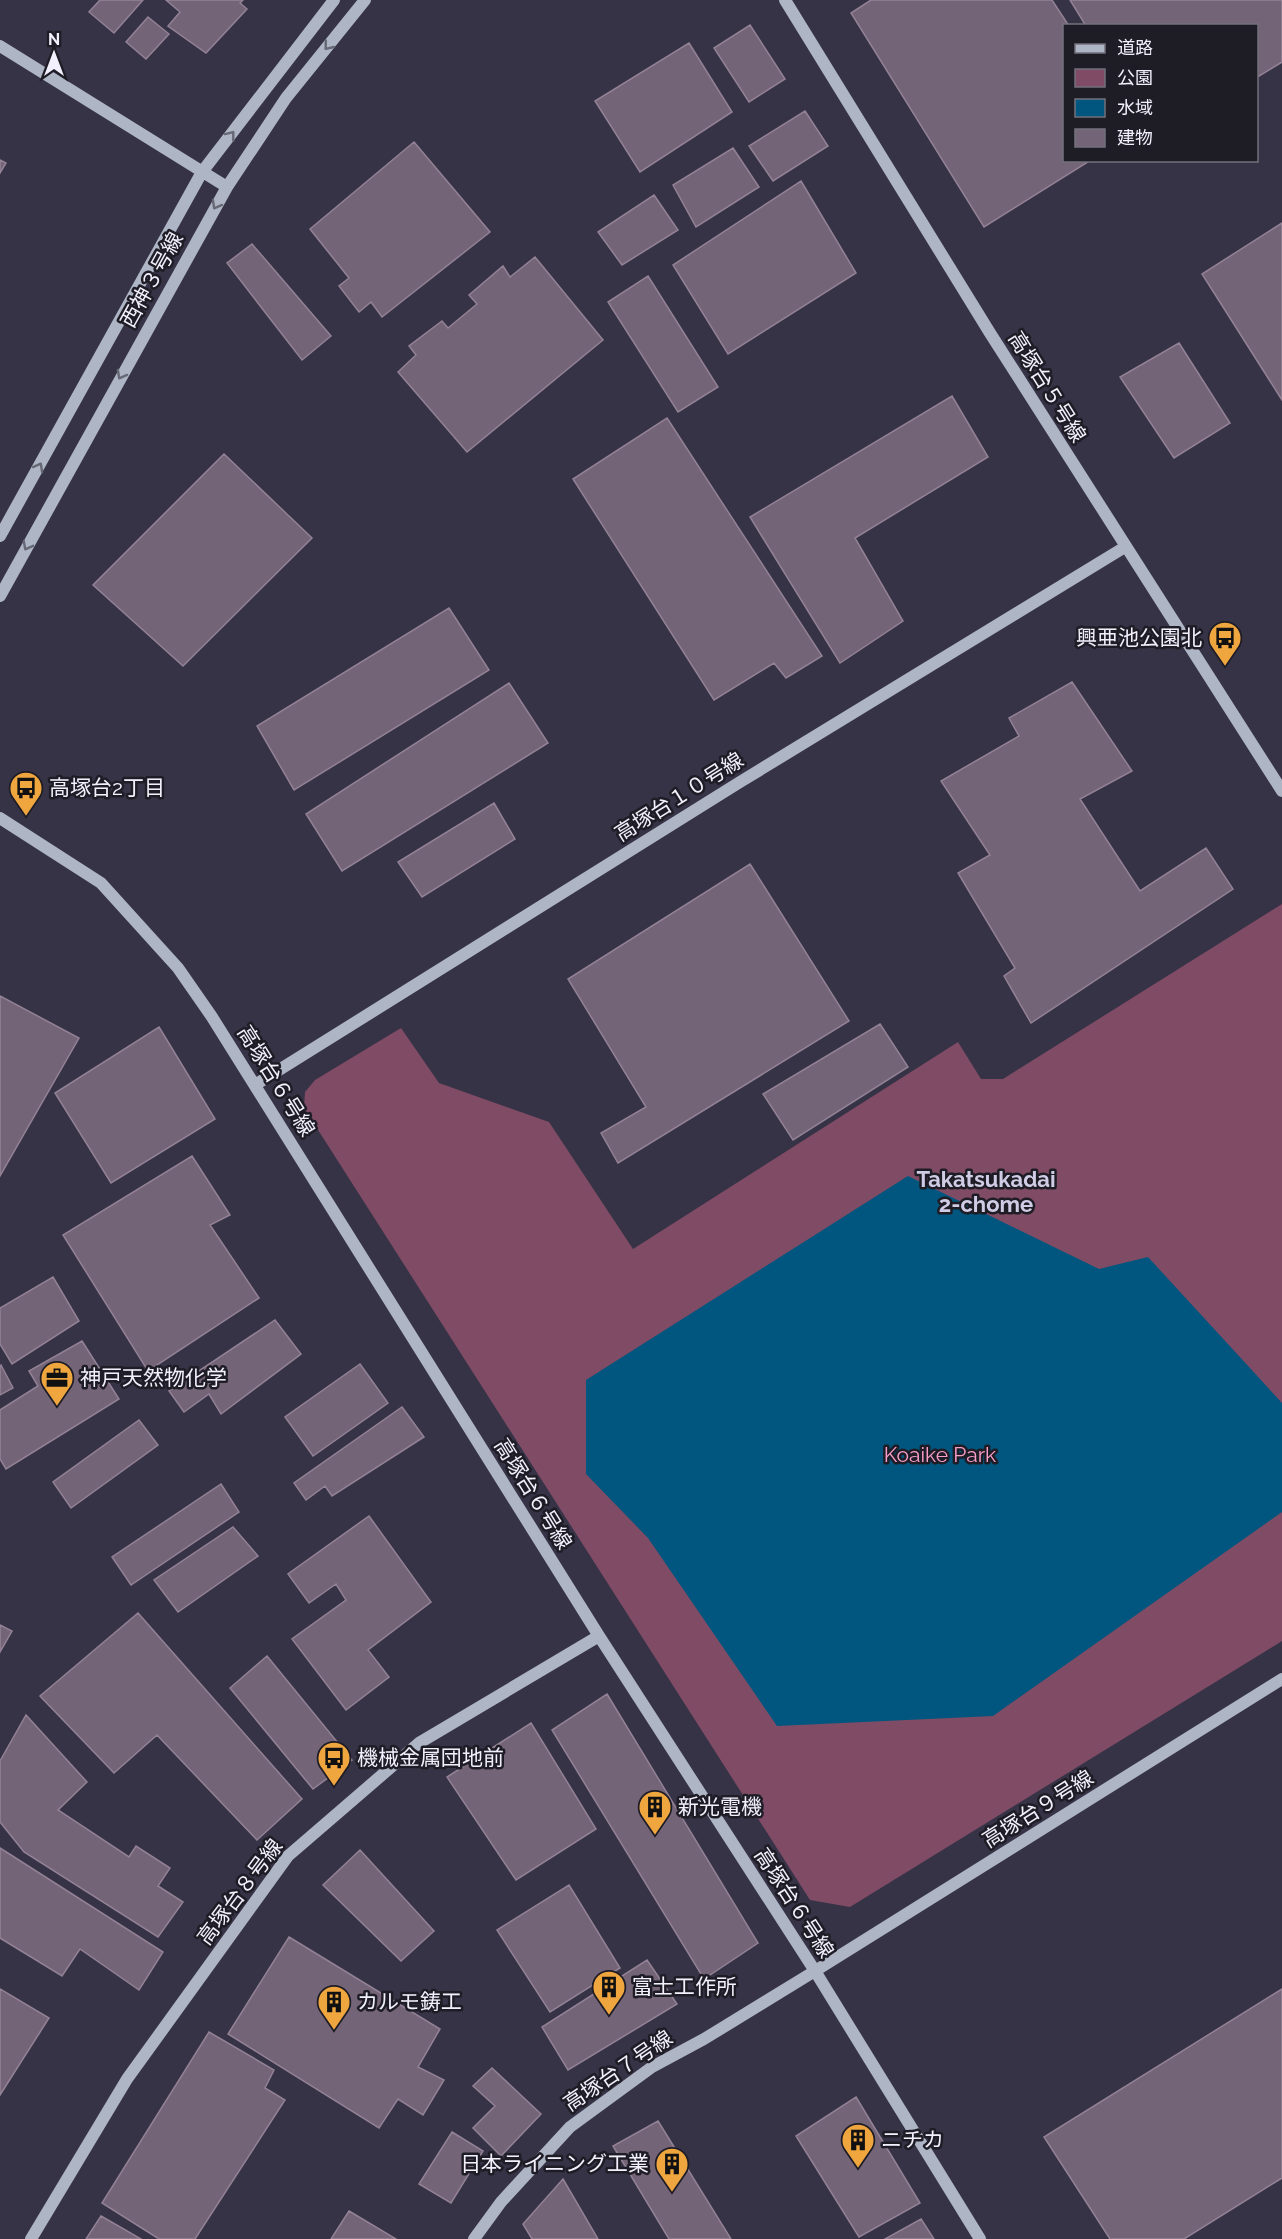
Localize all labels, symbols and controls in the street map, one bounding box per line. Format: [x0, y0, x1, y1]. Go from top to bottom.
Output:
north arrow [24, 24, 84, 84]
legend [1063, 24, 1258, 162]
text: N [48, 30, 60, 49]
text: 道路 [1117, 37, 1153, 58]
one-way arrow [325, 39, 336, 50]
text: 公園 [1117, 67, 1153, 88]
text: 水域 [1117, 97, 1153, 118]
text: 建物 [1117, 127, 1153, 148]
one-way arrow [223, 130, 234, 141]
one-way arrow [212, 199, 223, 209]
street label: 西神３号線 [115, 228, 188, 332]
street label: 高塚台５号線 [1003, 327, 1091, 447]
one-way arrow [117, 369, 128, 380]
one-way arrow [31, 463, 43, 473]
one-way arrow [23, 540, 34, 550]
bus stop icon: 興亜池公園北 [1207, 620, 1243, 667]
place label: 興亜池公園北 [1076, 625, 1202, 650]
street label: 高塚台１０号線 [610, 747, 748, 846]
bus stop icon: 高塚台2丁目 [8, 770, 44, 817]
place label: 高塚台2丁目 [49, 775, 165, 800]
street label: 高塚台６号線 [232, 1021, 320, 1141]
district label: Takatsukadai 2-chome [916, 1166, 1056, 1217]
office icon: 神戸天然物化学 [39, 1360, 75, 1407]
place label: 神戸天然物化学 [80, 1365, 227, 1390]
street label: 高塚台６号線 [489, 1434, 577, 1554]
park label: Koaike Park [884, 1442, 996, 1467]
bus stop icon: 機械金属団地前 [316, 1740, 352, 1787]
place label: 機械金属団地前 [357, 1745, 504, 1770]
street label: 高塚台９号線 [978, 1765, 1098, 1853]
building icon: 新光電機 [637, 1789, 673, 1836]
place label: 新光電機 [678, 1794, 762, 1819]
street label: 高塚台８号線 [192, 1834, 287, 1950]
street label: 高塚台６号線 [750, 1843, 839, 1962]
building icon: 富士工作所 [591, 1969, 627, 2016]
place label: 富士工作所 [632, 1974, 737, 1999]
building icon: カルモ鋳工 [316, 1984, 352, 2031]
place label: カルモ鋳工 [357, 1989, 462, 2014]
street label: 高塚台７号線 [559, 2025, 677, 2116]
building icon: ニチカ [840, 2122, 876, 2169]
place label: ニチカ [881, 2127, 944, 2152]
building icon: 日本ライニング工業 [654, 2146, 690, 2193]
place label: 日本ライニング工業 [460, 2151, 649, 2176]

